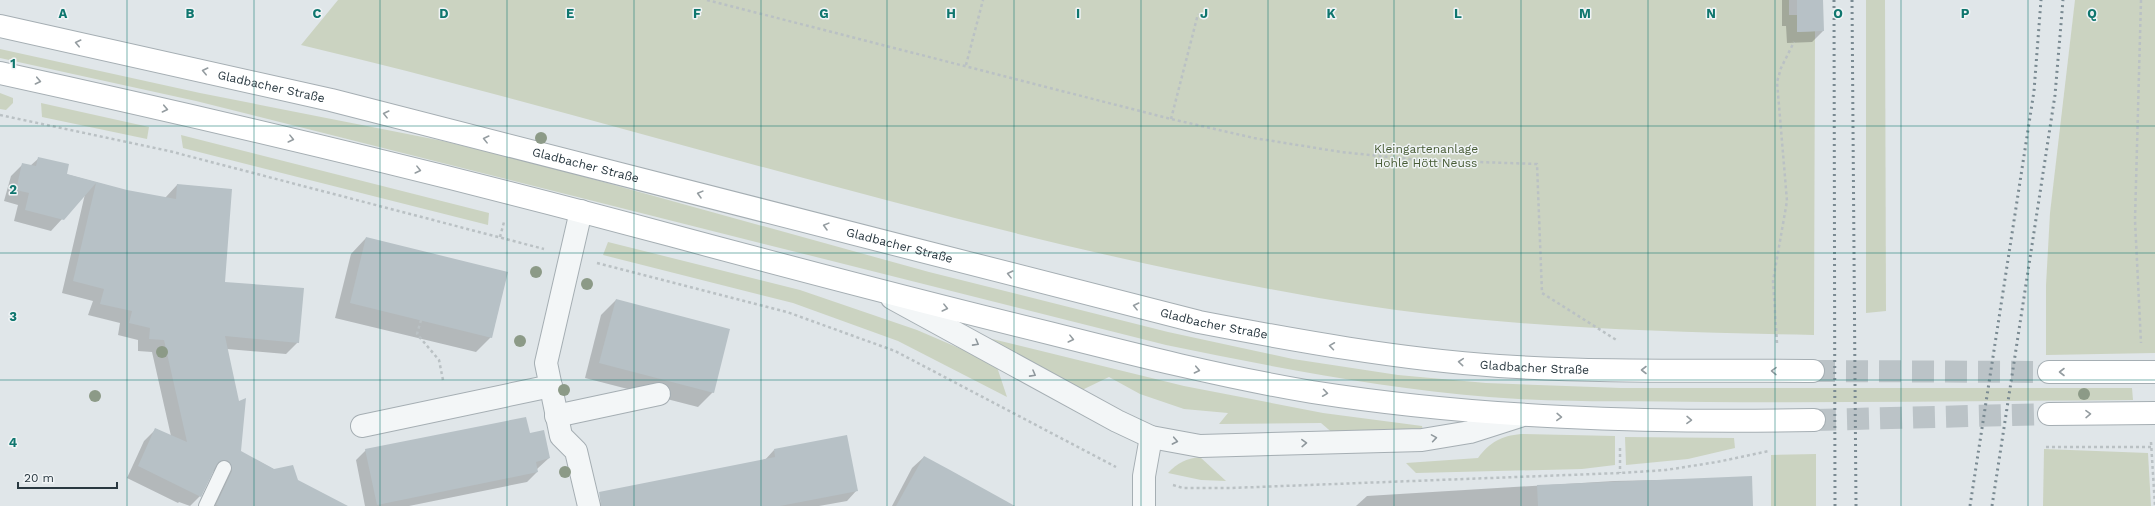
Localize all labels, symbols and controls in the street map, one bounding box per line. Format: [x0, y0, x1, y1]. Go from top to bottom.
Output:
text: A [59, 6, 68, 21]
text: B [186, 6, 195, 21]
text: C [313, 6, 322, 21]
text: D [439, 6, 449, 21]
text: E [566, 6, 574, 21]
text: F [693, 6, 701, 21]
text: G [819, 6, 829, 21]
text: H [946, 6, 956, 21]
text: I [1076, 6, 1080, 21]
text: J [1200, 6, 1208, 21]
text: K [1326, 6, 1336, 21]
text: L [1454, 6, 1462, 21]
text: M [1579, 6, 1591, 21]
text: N [1706, 6, 1716, 21]
text: O [1833, 6, 1843, 21]
text: P [1961, 6, 1970, 21]
text: Q [2087, 6, 2097, 21]
one-way arrow [75, 39, 82, 48]
text: 1 [10, 56, 16, 71]
one-way arrow [201, 68, 208, 76]
street label: Gladbacher Straße [216, 68, 326, 105]
one-way arrow [35, 77, 41, 85]
one-way arrow [162, 104, 168, 112]
one-way arrow [382, 110, 389, 118]
one-way arrow [288, 135, 295, 143]
one-way arrow [483, 135, 489, 143]
park label: Kleingartenanlage Hohle Hött Neuss [1374, 142, 1478, 170]
street label: Gladbacher Straße [531, 145, 640, 185]
one-way arrow [415, 166, 421, 174]
text: 2 [9, 182, 17, 197]
one-way arrow [697, 190, 704, 198]
one-way arrow [823, 223, 829, 231]
street label: Gladbacher Straße [845, 225, 954, 266]
one-way arrow [1007, 270, 1014, 279]
one-way arrow [1133, 302, 1140, 311]
one-way arrow [942, 303, 948, 311]
street label: Gladbacher Straße [1159, 305, 1269, 342]
text: 3 [9, 309, 17, 324]
one-way arrow [1067, 334, 1074, 343]
one-way arrow [972, 338, 979, 345]
one-way arrow [1329, 342, 1335, 351]
one-way arrow [1458, 358, 1464, 367]
street label: Gladbacher Straße [1479, 358, 1589, 377]
one-way arrow [1194, 365, 1201, 374]
one-way arrow [1641, 366, 1647, 374]
one-way arrow [1771, 367, 1777, 375]
one-way arrow [2059, 368, 2065, 376]
one-way arrow [1029, 370, 1036, 377]
one-way arrow [1322, 388, 1328, 397]
one-way arrow [2085, 410, 2091, 418]
one-way arrow [1556, 413, 1562, 422]
one-way arrow [1686, 416, 1692, 424]
one-way arrow [1431, 434, 1437, 443]
text: 4 [9, 435, 18, 450]
one-way arrow [1172, 437, 1178, 445]
one-way arrow [1301, 439, 1307, 447]
scale bar [18, 464, 117, 490]
text: 20 m [24, 471, 54, 485]

